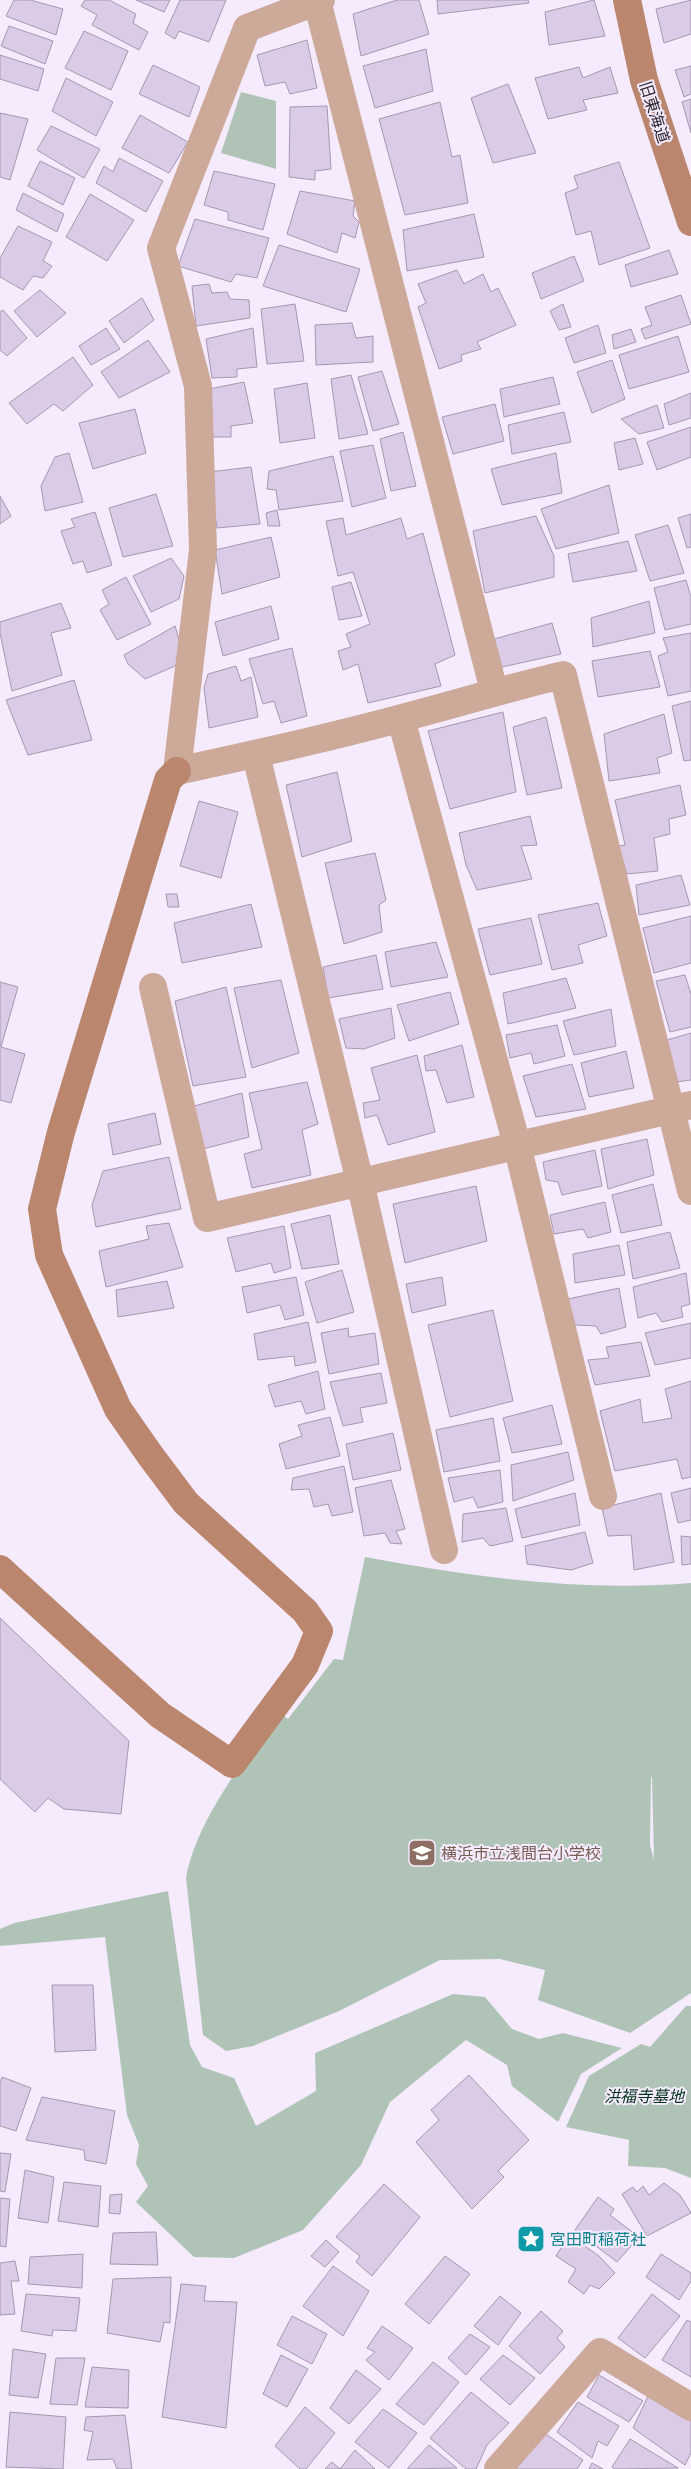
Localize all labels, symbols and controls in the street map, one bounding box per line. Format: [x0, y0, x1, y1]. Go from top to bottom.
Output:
street label: 旧東海道 [636, 79, 673, 146]
school or university icon: 横浜市立浅間台小学校 [407, 1838, 437, 1868]
place label: 横浜市立浅間台小学校 [441, 1844, 601, 1863]
park label: 洪福寺墓地 [604, 2087, 686, 2106]
place icon: 宮田町稲荷社 [516, 2224, 546, 2254]
place label: 宮田町稲荷社 [550, 2230, 646, 2249]

